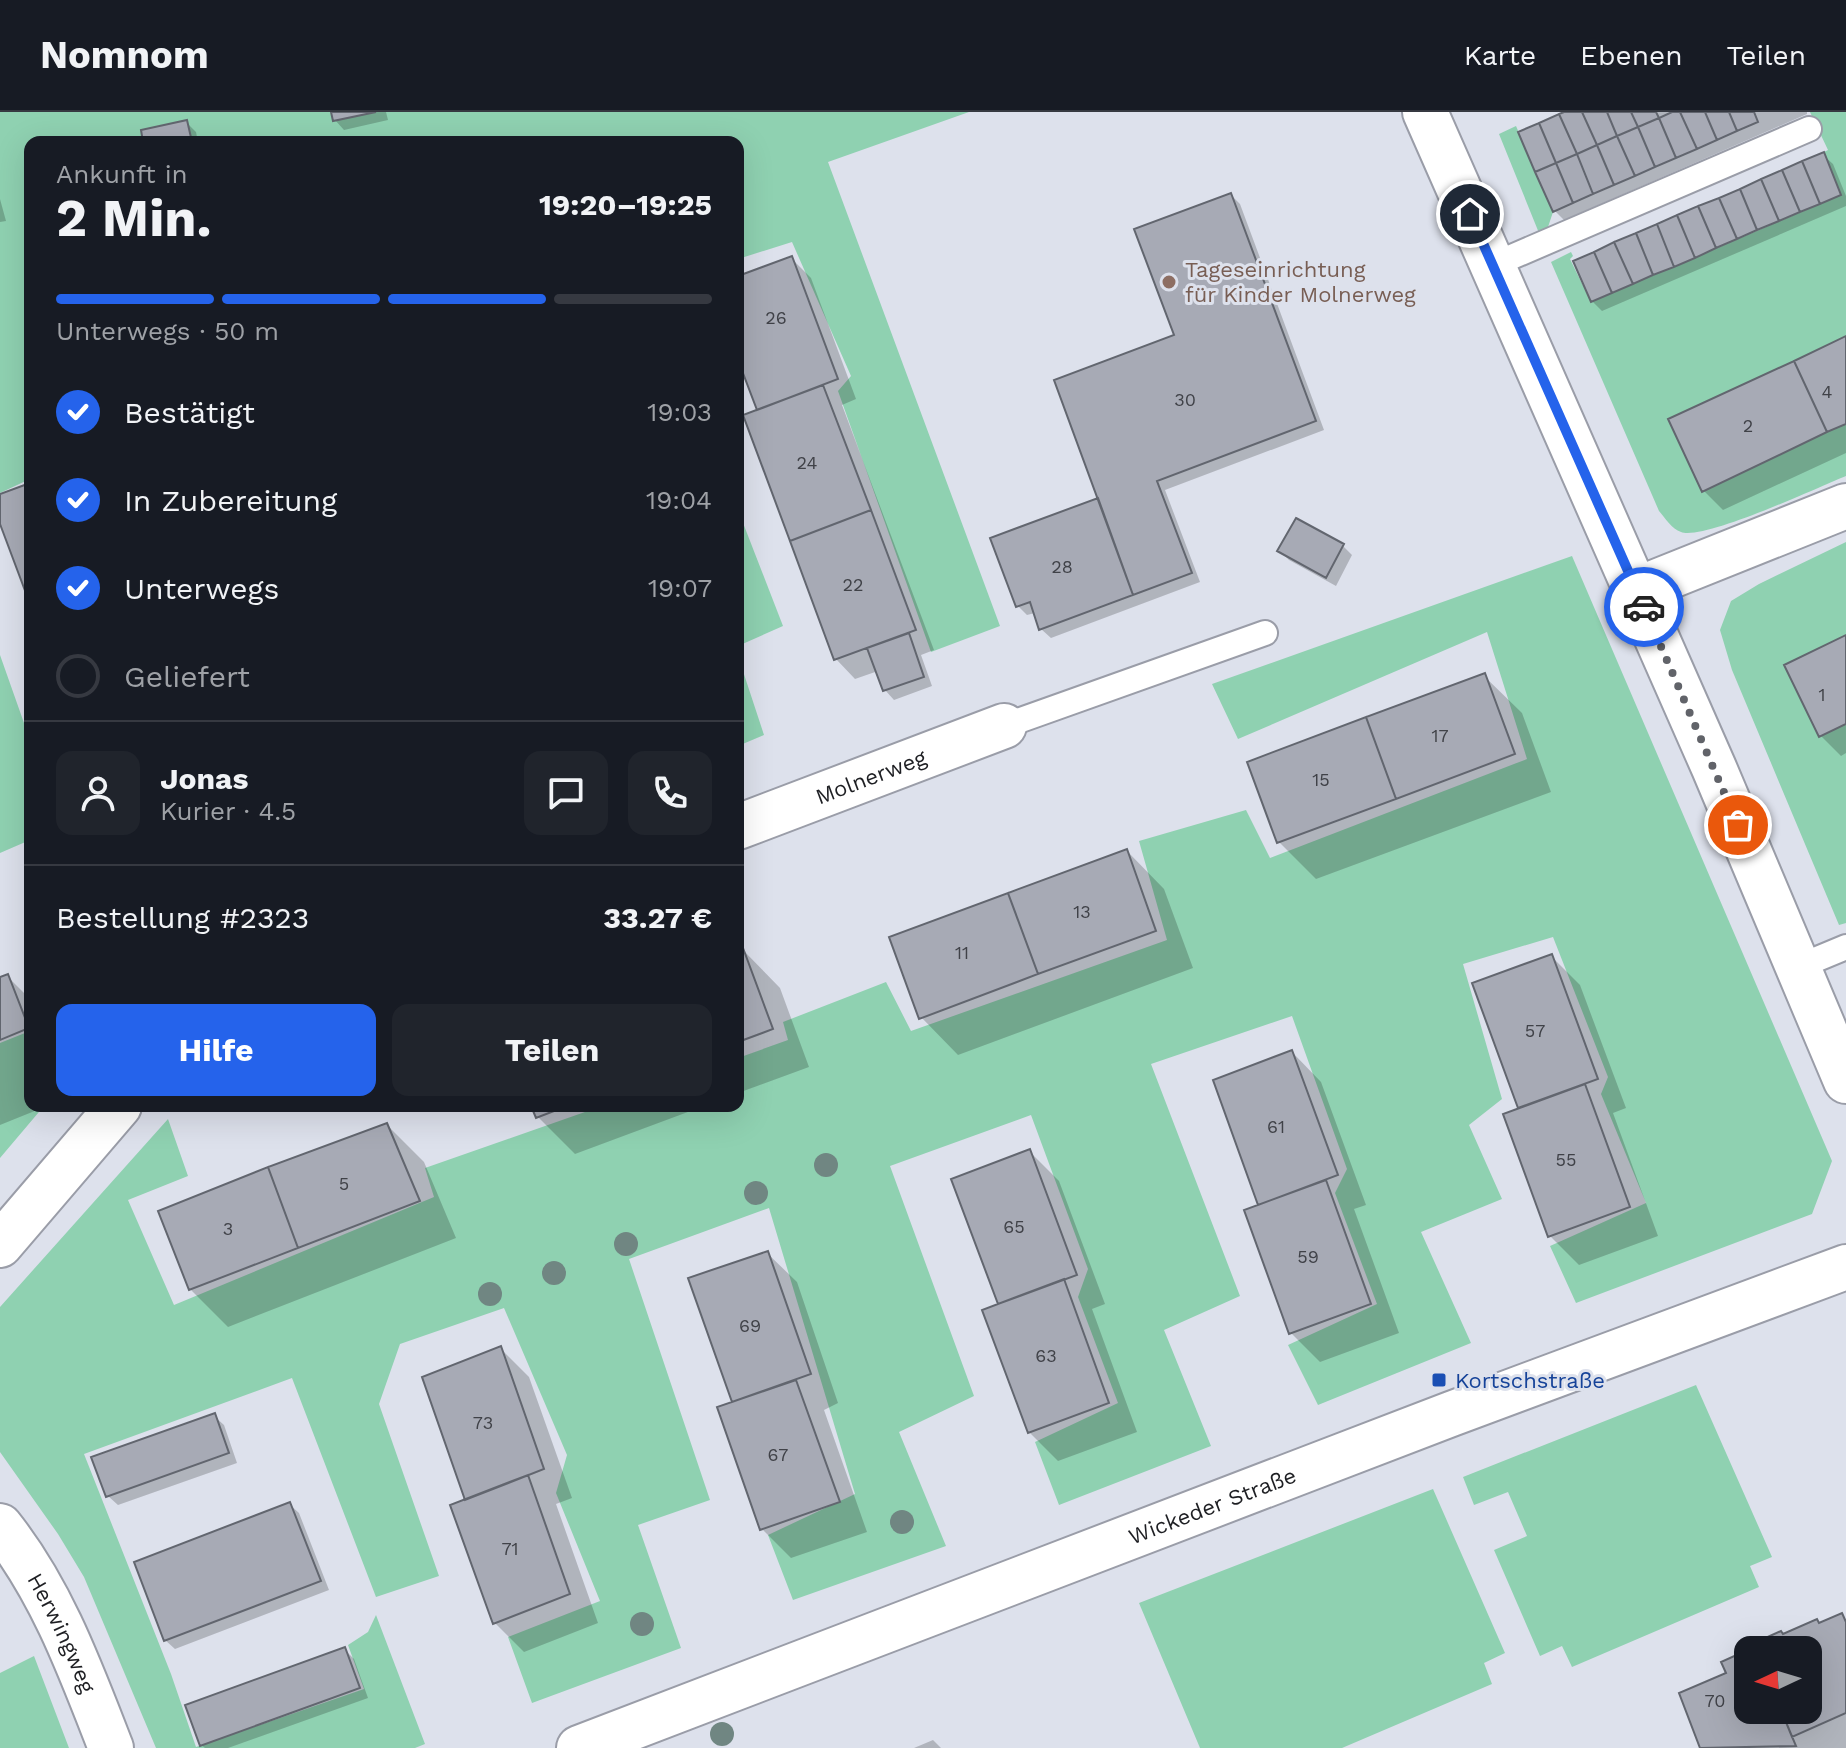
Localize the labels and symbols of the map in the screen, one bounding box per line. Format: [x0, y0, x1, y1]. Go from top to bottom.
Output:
pin [1436, 180, 1504, 248]
place label: Tageseinrichtung für Kinder Molnerweg [1185, 257, 1416, 307]
marker: Tageseinrichtung für Kinder Molnerweg [1160, 273, 1178, 291]
house number: 26 [765, 307, 787, 328]
house number: 4 [1822, 381, 1833, 402]
house number: 30 [1174, 389, 1196, 410]
house number: 2 [1743, 415, 1753, 436]
house number: 24 [797, 452, 817, 473]
house number: 28 [1051, 556, 1073, 577]
courier [1604, 567, 1684, 647]
house number: 22 [843, 574, 864, 595]
house number: 1 [1818, 684, 1826, 705]
house number: 17 [1431, 725, 1449, 746]
street label: Molnerweg [812, 745, 930, 809]
house number: 15 [1312, 769, 1330, 790]
pin [1704, 791, 1772, 859]
house number: 13 [1073, 901, 1091, 922]
house number: 11 [955, 942, 969, 963]
house number: 57 [1525, 1020, 1545, 1041]
house number: 61 [1267, 1116, 1285, 1137]
house number: 55 [1556, 1149, 1576, 1170]
house number: 5 [339, 1173, 349, 1194]
house number: 65 [1003, 1216, 1025, 1237]
house number: 3 [223, 1218, 233, 1239]
house number: 59 [1297, 1246, 1319, 1267]
house number: 69 [739, 1315, 761, 1336]
house number: 63 [1035, 1345, 1057, 1366]
place label: Kortschstraße [1455, 1368, 1605, 1393]
marker: Kortschstraße [1430, 1371, 1448, 1389]
house number: 73 [473, 1412, 493, 1433]
house number: 67 [768, 1444, 788, 1465]
street label: Wickeder Straße [1125, 1463, 1300, 1549]
house number: 71 [501, 1538, 519, 1559]
street label: Herwingweg [22, 1569, 100, 1697]
north arrow [1734, 1636, 1822, 1724]
house number: 70 [1705, 1690, 1725, 1711]

